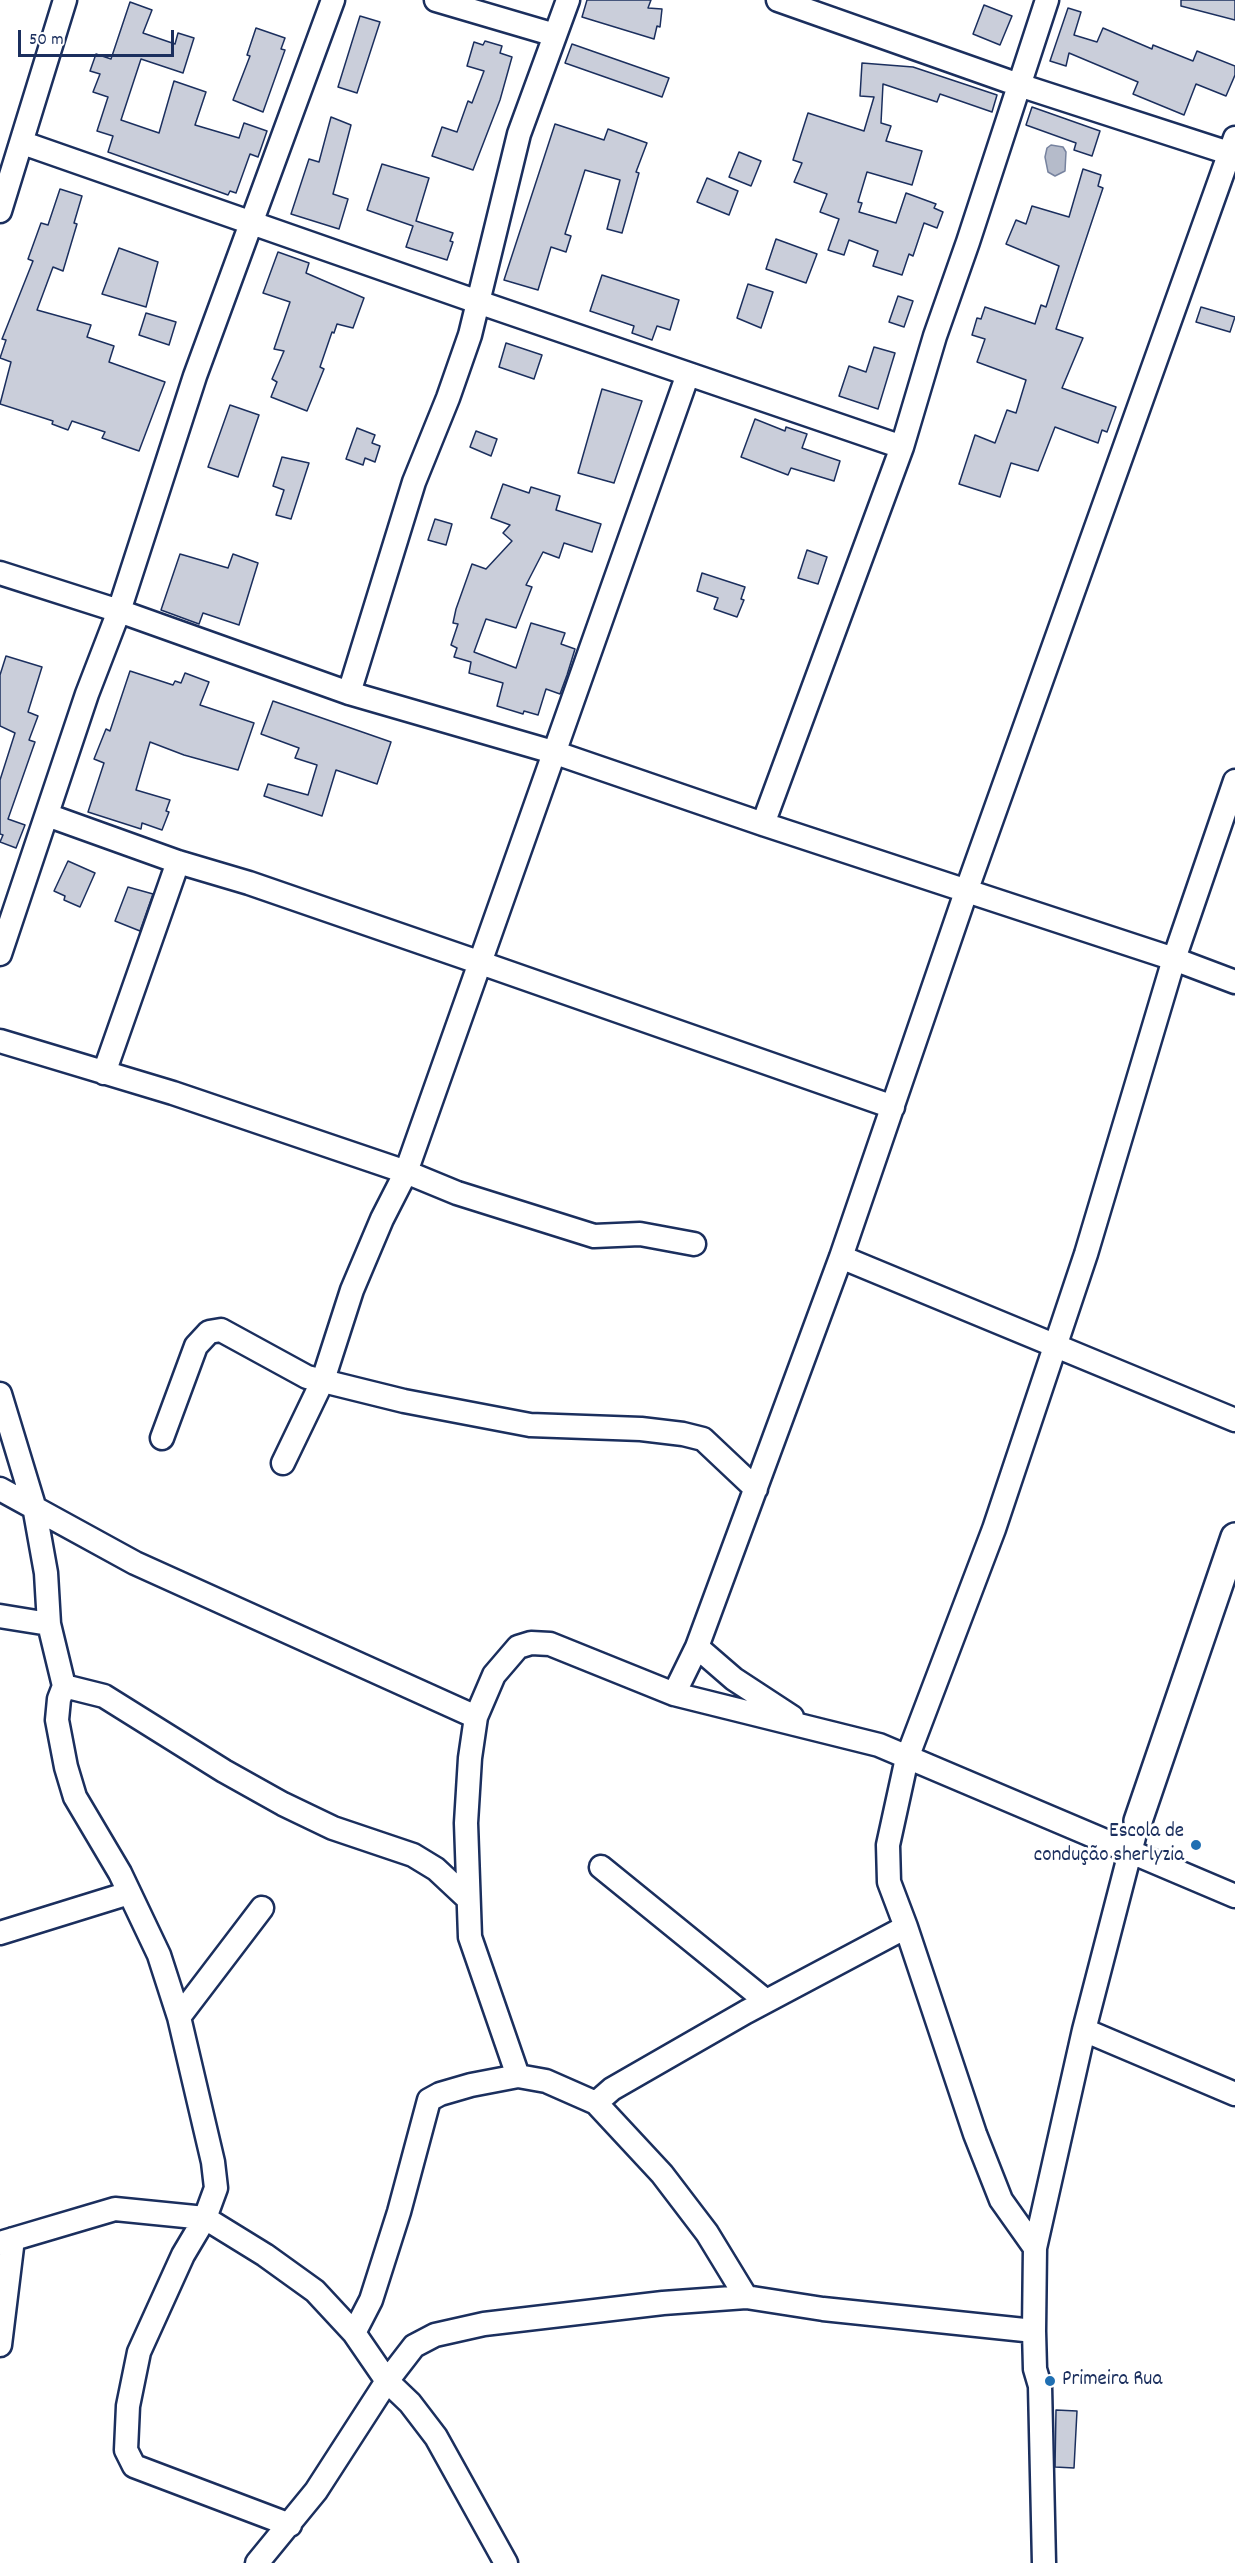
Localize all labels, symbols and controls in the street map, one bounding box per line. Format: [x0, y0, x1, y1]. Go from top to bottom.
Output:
scale bar [21, 18, 177, 56]
text: 50 m [29, 28, 64, 53]
place label: Escola de condução sherlyzia [1034, 1820, 1184, 1870]
marker: Escola de condução sherlyzia [1189, 1838, 1203, 1852]
place label: Primeira Rua [1062, 2368, 1162, 2394]
marker: Primeira Rua [1043, 2374, 1057, 2388]

